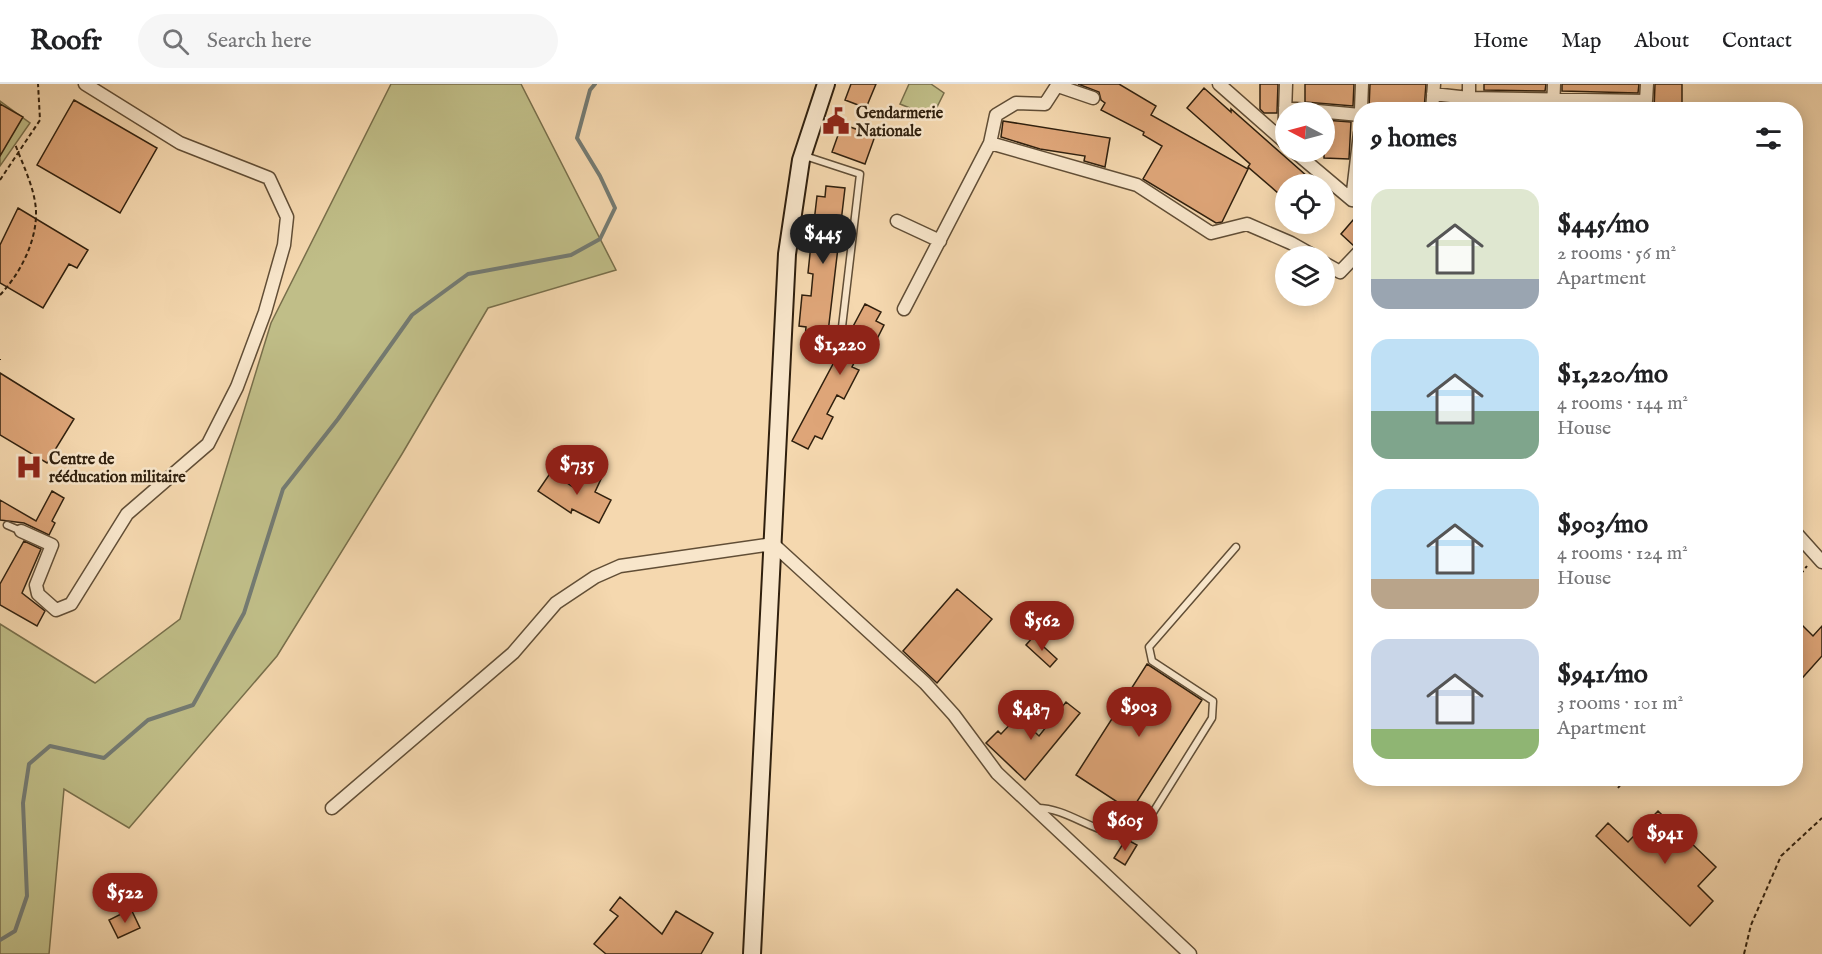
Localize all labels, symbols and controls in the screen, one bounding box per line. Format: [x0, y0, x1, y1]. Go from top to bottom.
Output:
search box [138, 14, 558, 68]
text: Roofr [30, 24, 102, 59]
icon: search [159, 25, 192, 58]
text: Search here [207, 27, 312, 55]
text: Home [1473, 28, 1528, 55]
text: Map [1561, 28, 1601, 55]
text: About [1634, 28, 1689, 55]
text: Contact [1722, 28, 1792, 55]
north arrow [1275, 102, 1335, 162]
map controls [1275, 102, 1335, 306]
place label: Gendarmerie Nationale [855, 104, 944, 142]
public building icon: Gendarmerie Nationale [821, 106, 851, 136]
text: 9 homes [1371, 122, 1457, 155]
icon: filters [1752, 122, 1785, 155]
button: locate [1275, 174, 1335, 234]
text: $445/mo [1557, 208, 1649, 241]
icon: home [1419, 213, 1491, 285]
pin: $445 [787, 214, 859, 265]
text: $445 [804, 221, 842, 246]
text: 2 rooms · 56 m² [1557, 241, 1676, 266]
button: layers [1275, 246, 1335, 306]
text: Apartment [1557, 266, 1646, 291]
pin: $1,220 [791, 325, 889, 376]
text: $1,220 [814, 332, 866, 357]
text: $1,220/mo [1557, 358, 1668, 391]
icon: home [1419, 363, 1491, 435]
text: 4 rooms · 144 m² [1557, 391, 1688, 416]
text: House [1557, 416, 1611, 441]
pin: $735 [541, 445, 613, 496]
place label: Centre de rééducation militaire [49, 450, 186, 488]
hospital icon: Centre de rééducation militaire [14, 452, 44, 482]
text: $735 [559, 452, 595, 477]
text: $903/mo [1557, 508, 1648, 541]
icon: home [1419, 513, 1491, 585]
text: 4 rooms · 124 m² [1557, 541, 1688, 566]
text: House [1557, 566, 1611, 591]
pin: $562 [1006, 601, 1078, 652]
text: $562 [1024, 608, 1060, 633]
text: $941/mo [1557, 658, 1648, 691]
icon: home [1419, 663, 1491, 735]
pin: $903 [1103, 687, 1175, 738]
pin: $487 [995, 690, 1067, 741]
text: 3 rooms · 101 m² [1557, 691, 1683, 716]
text: $903 [1120, 694, 1158, 719]
text: $487 [1012, 697, 1050, 722]
text: Apartment [1557, 716, 1646, 741]
pin: $605 [1089, 801, 1161, 852]
text: $605 [1107, 808, 1143, 833]
pin: $941 [1629, 814, 1701, 865]
text: $941 [1647, 821, 1683, 846]
pin: $522 [89, 873, 161, 924]
text: $522 [106, 880, 144, 905]

